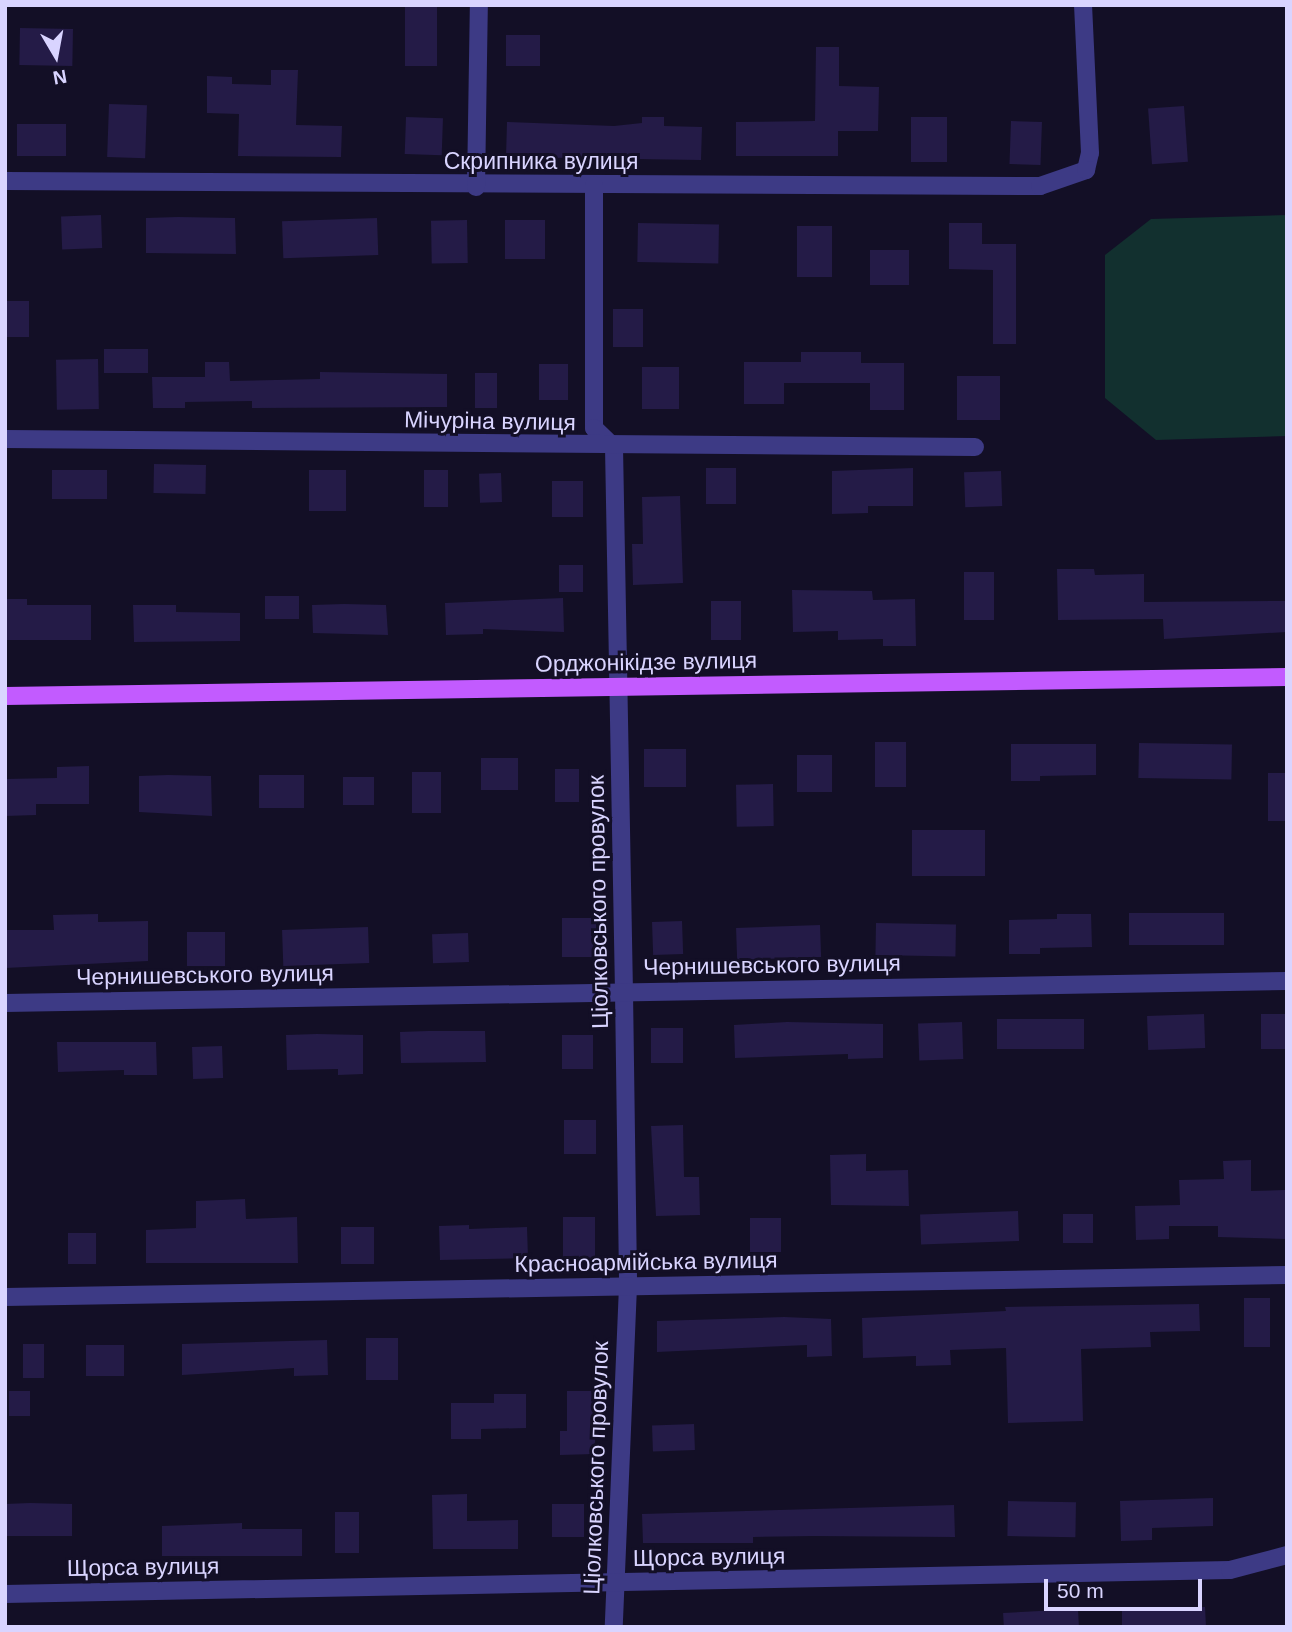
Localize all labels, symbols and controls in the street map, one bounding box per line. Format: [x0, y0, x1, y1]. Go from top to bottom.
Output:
north arrow [21, 21, 91, 91]
text: N [51, 66, 68, 89]
street label: Скрипника вулиця [444, 147, 638, 175]
street label: Мічуріна вулиця [404, 406, 576, 436]
street label: Орджонікідзе вулиця [535, 646, 757, 678]
street label: Ціолковського провулок [582, 775, 614, 1029]
street label: Чернишевського вулиця [643, 949, 901, 981]
street label: Чернишевського вулиця [76, 959, 334, 991]
street label: Красноармійська вулиця [514, 1246, 778, 1278]
street label: Ціолковського провулок [578, 1341, 614, 1595]
street label: Щорса вулиця [633, 1542, 785, 1572]
street label: Щорса вулиця [67, 1552, 219, 1582]
scale bar [1047, 1566, 1204, 1610]
text: 50 m [1057, 1579, 1104, 1602]

